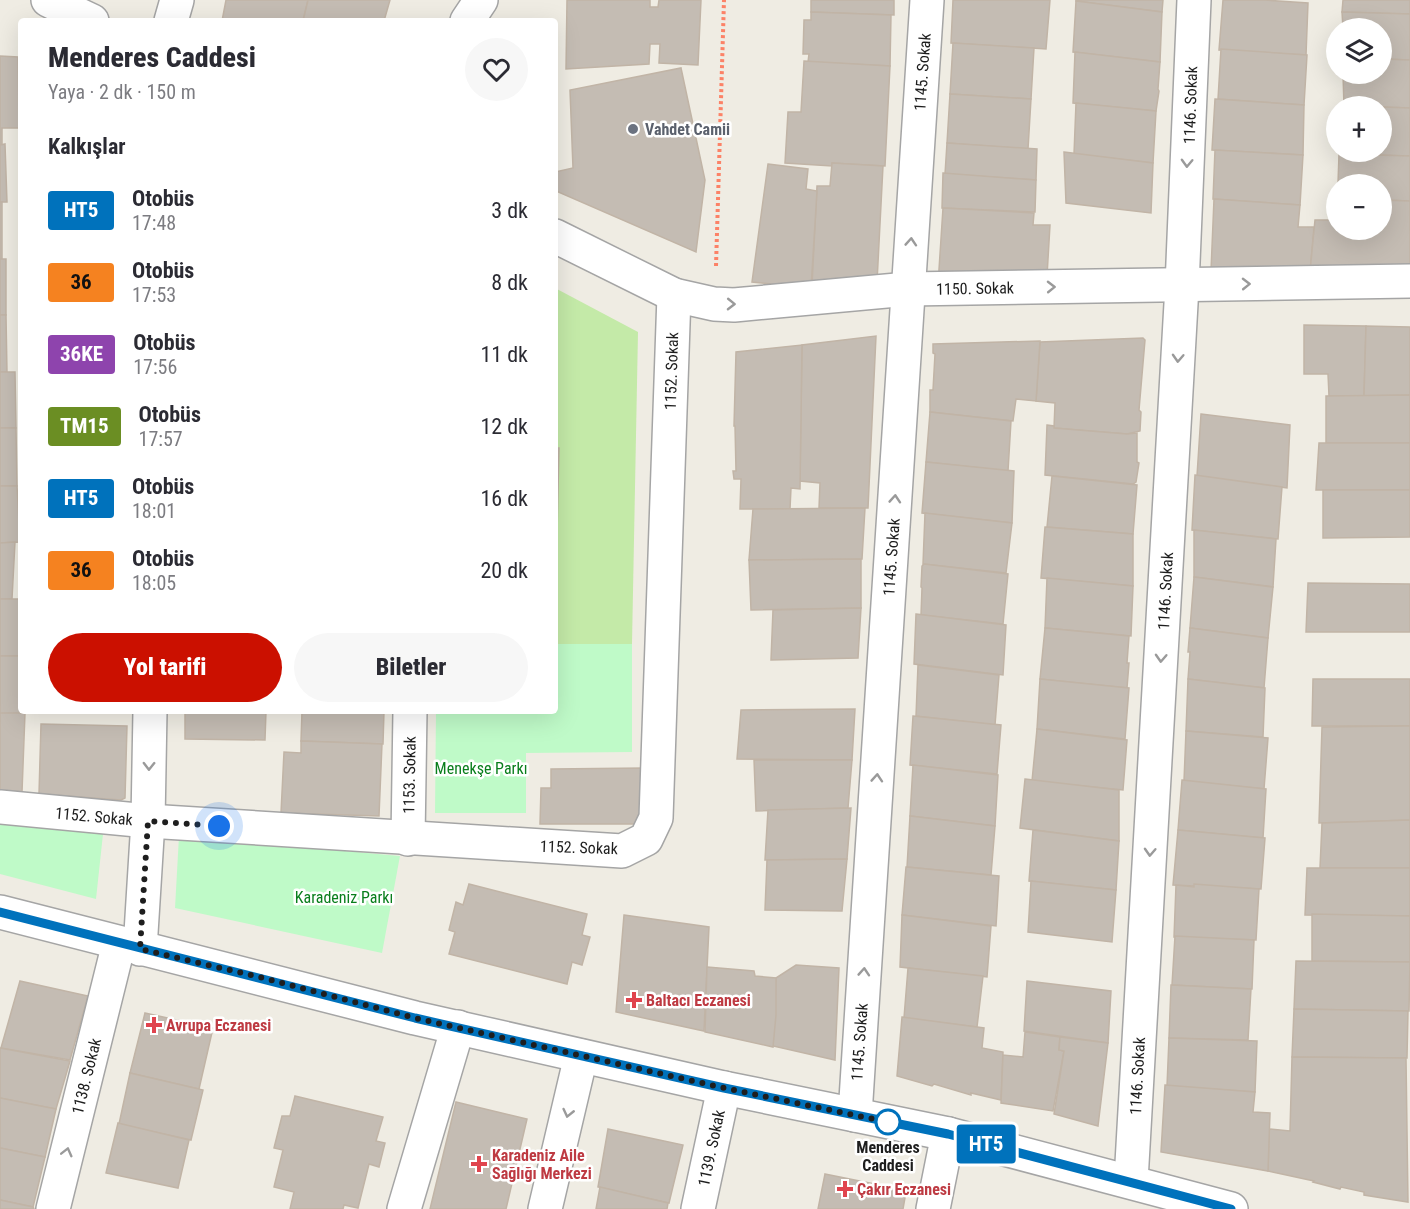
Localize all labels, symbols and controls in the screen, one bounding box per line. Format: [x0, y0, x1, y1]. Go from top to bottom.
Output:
map controls [1326, 18, 1392, 240]
button: layers [1326, 18, 1392, 84]
street label: 1145. Sokak [910, 32, 935, 112]
button: heart [465, 38, 528, 101]
text: Menderes Caddesi [48, 41, 256, 74]
street label: 1146. Sokak [1180, 65, 1201, 144]
text: Yaya · 2 dk · 150 m [48, 80, 196, 104]
button: + [1326, 96, 1392, 162]
place label: Vahdet Camii [645, 120, 730, 139]
marker: Vahdet Camii [626, 122, 640, 136]
text: Kalkışlar [48, 134, 126, 159]
one-way arrow [1181, 159, 1194, 168]
button: − [1326, 174, 1392, 240]
text: Otobüs [132, 186, 194, 211]
text: HT5 [64, 198, 98, 222]
text: 3 dk [491, 198, 528, 223]
text: 17:48 [132, 211, 176, 235]
one-way arrow [905, 237, 918, 246]
text: Otobüs [132, 258, 194, 283]
text: 36 [70, 270, 92, 294]
text: 8 dk [491, 270, 528, 295]
street label: 1150. Sokak [936, 278, 1015, 299]
one-way arrow [1242, 278, 1251, 291]
one-way arrow [1047, 281, 1056, 293]
text: 17:53 [132, 283, 176, 307]
one-way arrow [727, 298, 736, 311]
text: Otobüs [133, 330, 196, 355]
street label: 1152. Sokak [661, 331, 682, 410]
text: 36KE [60, 342, 103, 366]
text: 11 dk [480, 342, 528, 367]
one-way arrow [1172, 354, 1185, 363]
text: 17:56 [133, 355, 177, 379]
text: Otobüs [139, 402, 201, 427]
text: TM15 [60, 414, 109, 438]
text: 12 dk [480, 414, 528, 439]
text: 17:57 [139, 427, 183, 451]
text: Otobüs [132, 474, 194, 499]
text: HT5 [64, 486, 98, 510]
text: 16 dk [480, 486, 528, 511]
one-way arrow [888, 495, 901, 504]
text: 18:01 [132, 499, 176, 523]
street label: 1145. Sokak [879, 517, 904, 597]
text: Otobüs [132, 546, 194, 571]
street label: 1146. Sokak [1154, 551, 1177, 630]
text: 36 [70, 558, 92, 582]
text: 20 dk [480, 558, 528, 583]
text: 18:05 [132, 571, 176, 595]
button: Yol tarifi [48, 633, 282, 702]
button: Biletler [294, 633, 528, 702]
one-way arrow [1155, 653, 1168, 662]
street label: 1153. Sokak [399, 735, 420, 814]
park label: Menekşe Parkı [435, 759, 527, 778]
one-way arrow [142, 762, 155, 771]
one-way arrow [870, 773, 883, 782]
street label: 1152. Sokak [54, 804, 134, 829]
your location [204, 811, 234, 841]
street label: 1152. Sokak [540, 837, 619, 858]
one-way arrow [1144, 848, 1157, 857]
park label: Karadeniz Parkı [295, 888, 393, 907]
one-way arrow [857, 968, 870, 977]
place label: Baltacı Eczanesi [646, 991, 751, 1010]
marker: Baltacı Eczanesi [627, 993, 641, 1007]
street label: 1145. Sokak [847, 1002, 872, 1082]
place label: Avrupa Eczanesi [166, 1016, 271, 1035]
marker: Avrupa Eczanesi [147, 1018, 161, 1032]
street label: 1138. Sokak [68, 1035, 105, 1116]
street label: 1146. Sokak [1126, 1036, 1149, 1115]
street label: 1139. Sokak [694, 1107, 729, 1188]
one-way arrow [562, 1108, 575, 1118]
marker: Menderes Caddesi [875, 1109, 901, 1135]
line badge: HT5 [952, 1124, 1020, 1164]
text: HT5 [969, 1132, 1003, 1156]
place label: Menderes Caddesi [856, 1138, 920, 1175]
place label: Karadeniz Aile Sağlığı Merkezi [492, 1146, 592, 1183]
one-way arrow [59, 1147, 72, 1157]
marker: Karadeniz Aile Sağlığı Merkezi [470, 1155, 488, 1173]
place label: Çakır Eczanesi [857, 1180, 951, 1199]
marker: Çakır Eczanesi [838, 1182, 852, 1196]

